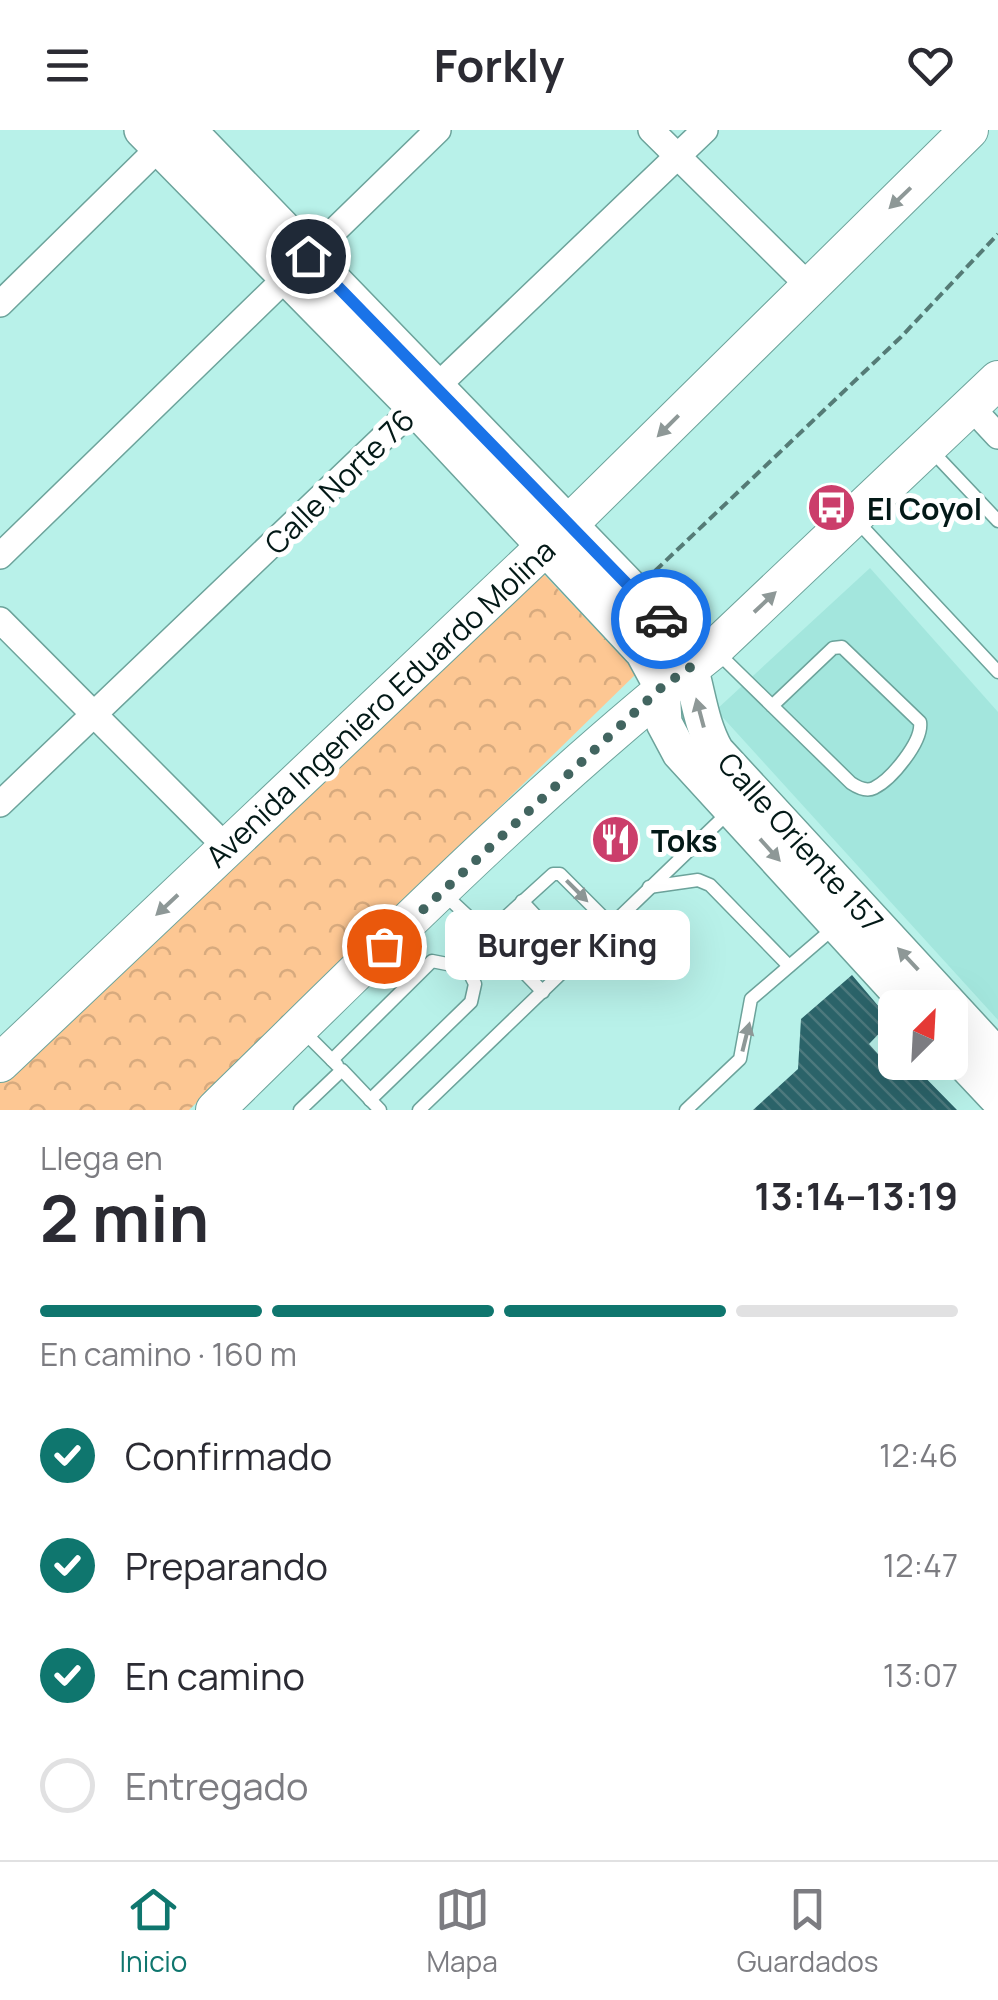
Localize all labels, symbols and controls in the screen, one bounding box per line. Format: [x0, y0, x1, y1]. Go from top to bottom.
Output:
text: Forkly [434, 34, 564, 96]
icon: menu [40, 38, 95, 93]
icon: heart [903, 38, 958, 93]
one-way arrow [888, 186, 912, 209]
pin [266, 214, 351, 299]
icon: home [281, 229, 336, 284]
street label: Calle Norte 76 [255, 399, 423, 563]
one-way arrow [656, 414, 680, 437]
bus stop icon: El Coyol [806, 482, 858, 534]
place label: El Coyol [867, 488, 982, 529]
street label: Avenida Ingeniero Eduardo Molina [196, 530, 564, 876]
courier [611, 569, 711, 669]
one-way arrow [752, 591, 776, 614]
icon: car [634, 592, 689, 647]
one-way arrow [691, 697, 707, 728]
street label: Calle Oriente 157 [709, 743, 893, 941]
restaurant icon: Toks [590, 814, 642, 866]
place label: Toks [651, 820, 717, 861]
one-way arrow [758, 838, 781, 862]
one-way arrow [564, 879, 588, 903]
one-way arrow [156, 893, 180, 916]
pin [342, 904, 427, 989]
callout: Burger King [444, 911, 689, 981]
icon: bag [357, 919, 412, 974]
text: Burger King [478, 923, 657, 967]
one-way arrow [897, 947, 920, 971]
north arrow [878, 990, 968, 1080]
map controls [878, 990, 968, 1080]
one-way arrow [739, 1021, 754, 1052]
text: Llega en [40, 1136, 163, 1180]
text: 13:14–13:19 [754, 1169, 958, 1221]
text: 2 min [40, 1173, 209, 1262]
text: En camino · 160 m [40, 1332, 297, 1376]
icon: check [40, 1428, 95, 1483]
text: Confirmado [125, 1429, 332, 1481]
text: 12:46 [879, 1433, 958, 1477]
icon: check [40, 1538, 95, 1593]
text: Preparando [125, 1539, 328, 1591]
text: 12:47 [883, 1543, 958, 1587]
icon: check [40, 1648, 95, 1703]
text: En camino [125, 1649, 305, 1701]
text: 13:07 [883, 1653, 958, 1697]
text: Entregado [125, 1759, 309, 1811]
tab: Inicio [120, 1882, 187, 1980]
tab: Mapa [427, 1882, 498, 1980]
tab: Guardados [737, 1882, 878, 1980]

